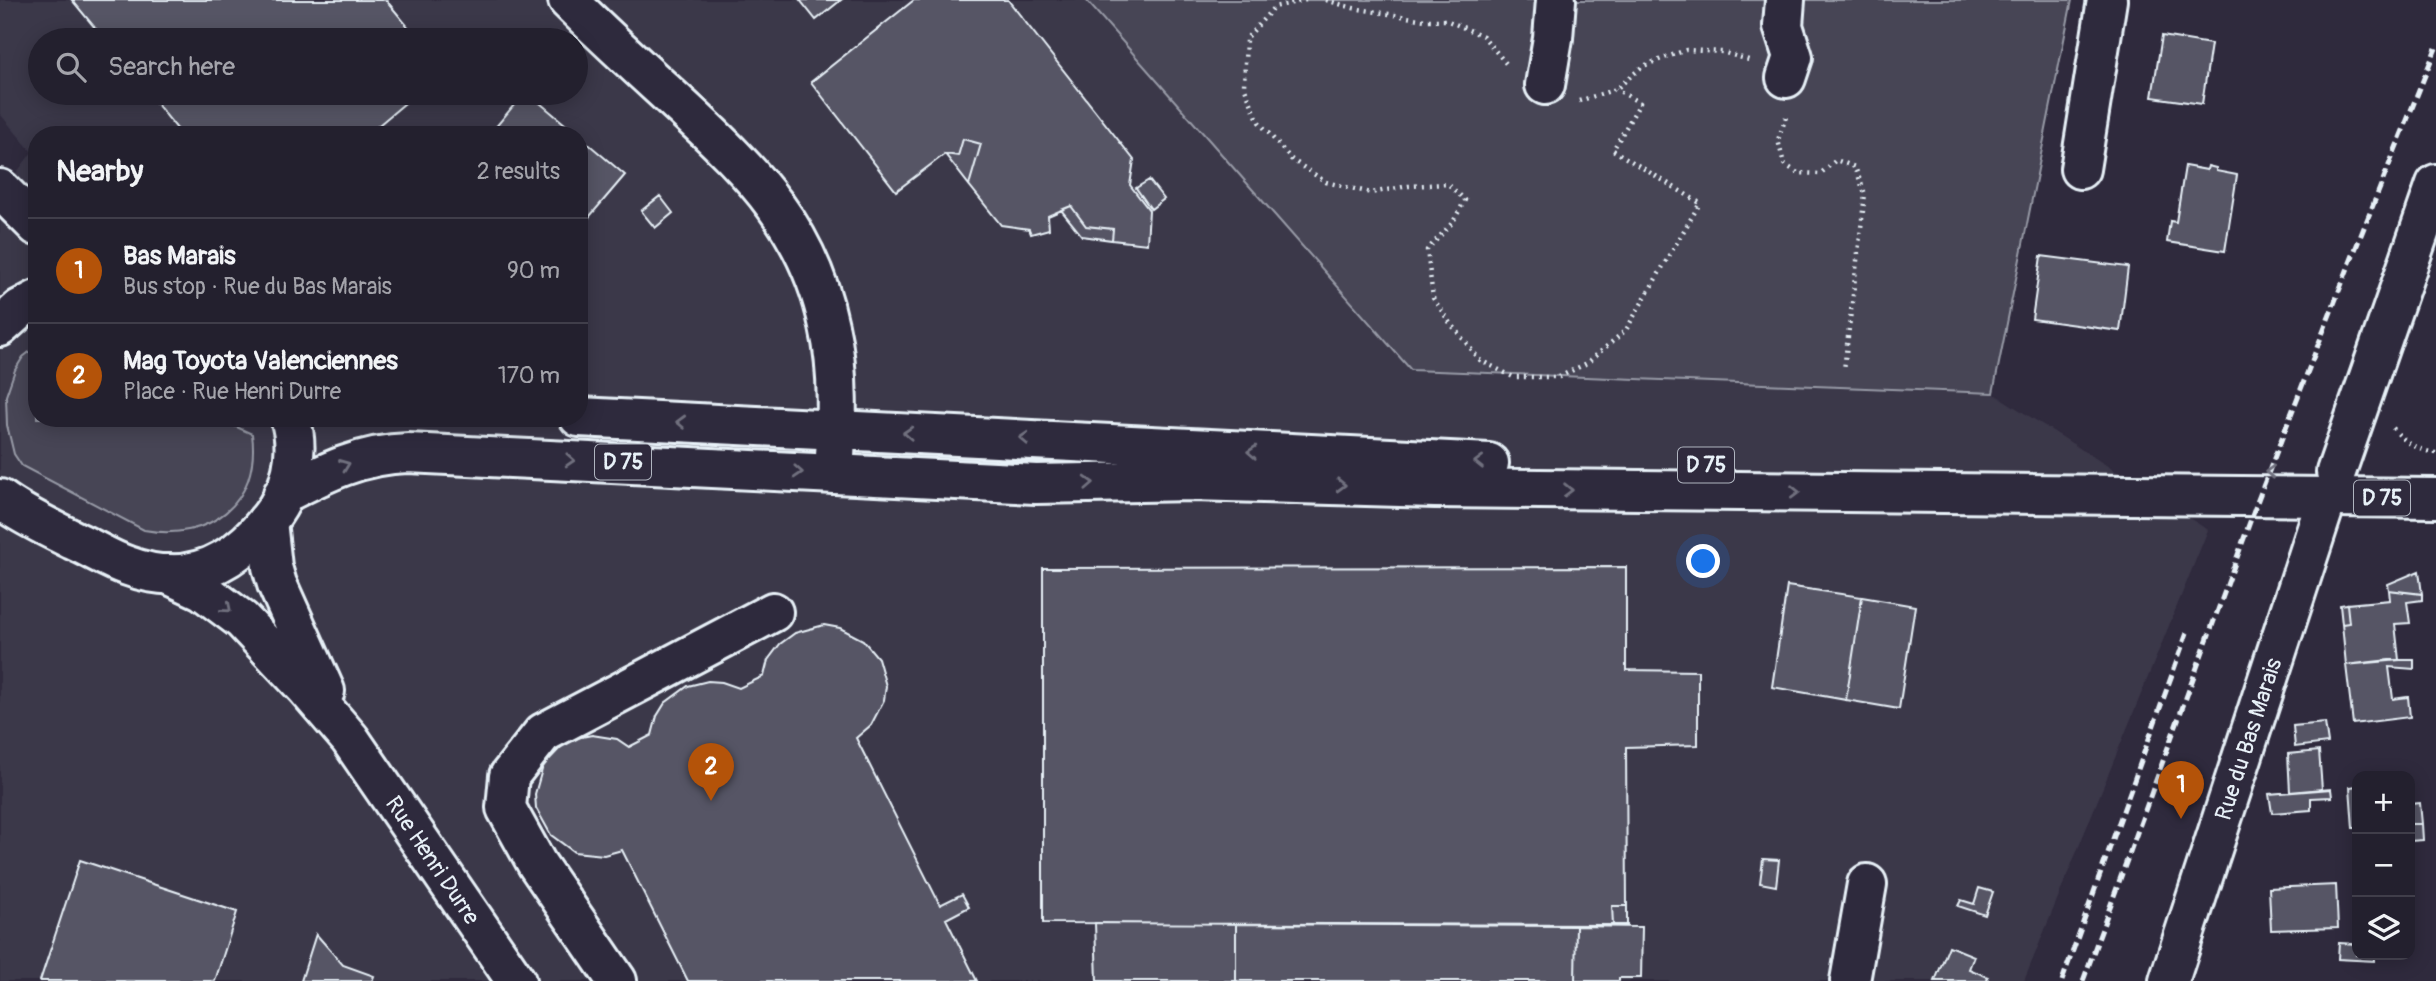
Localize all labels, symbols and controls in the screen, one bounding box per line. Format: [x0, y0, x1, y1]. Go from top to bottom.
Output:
search box [28, 28, 588, 105]
icon: search [52, 48, 90, 86]
text: Search here [108, 51, 235, 83]
text: Nearby [56, 153, 143, 190]
text: 2 results [477, 157, 560, 186]
text: Bas Marais [123, 240, 236, 272]
text: 1 [75, 256, 84, 285]
text: 90 m [507, 256, 560, 285]
text: Bus stop · Rue du Bas Marais [123, 272, 392, 301]
text: Mag Toyota Valenciennes [123, 345, 398, 377]
text: 2 [73, 361, 85, 390]
text: 170 m [498, 361, 560, 390]
text: Place · Rue Henri Durre [123, 377, 341, 406]
one-way arrow [676, 414, 687, 429]
one-way arrow [903, 425, 914, 440]
one-way arrow [1019, 431, 1030, 446]
road number: D 75 [595, 444, 651, 480]
one-way arrow [1246, 444, 1257, 459]
road number: D 75 [1678, 448, 1734, 482]
one-way arrow [565, 452, 576, 467]
one-way arrow [1473, 455, 1484, 470]
one-way arrow [338, 459, 350, 473]
one-way arrow [792, 464, 803, 479]
one-way arrow [2264, 464, 2275, 479]
one-way arrow [1083, 476, 1094, 491]
one-way arrow [1336, 477, 1346, 493]
road number: D 75 [2354, 480, 2410, 516]
one-way arrow [1563, 482, 1574, 498]
one-way arrow [1791, 484, 1801, 500]
your location [1686, 544, 1720, 578]
one-way arrow [218, 600, 231, 612]
street label: Rue du Bas Marais [2209, 655, 2288, 824]
pin: 2 [688, 743, 734, 801]
pin: 1 [2158, 761, 2204, 819]
map controls [2352, 771, 2415, 960]
button: + [2352, 771, 2415, 834]
street label: Rue Henri Durre [379, 790, 487, 931]
button: − [2352, 834, 2415, 897]
button: layers [2352, 897, 2415, 960]

